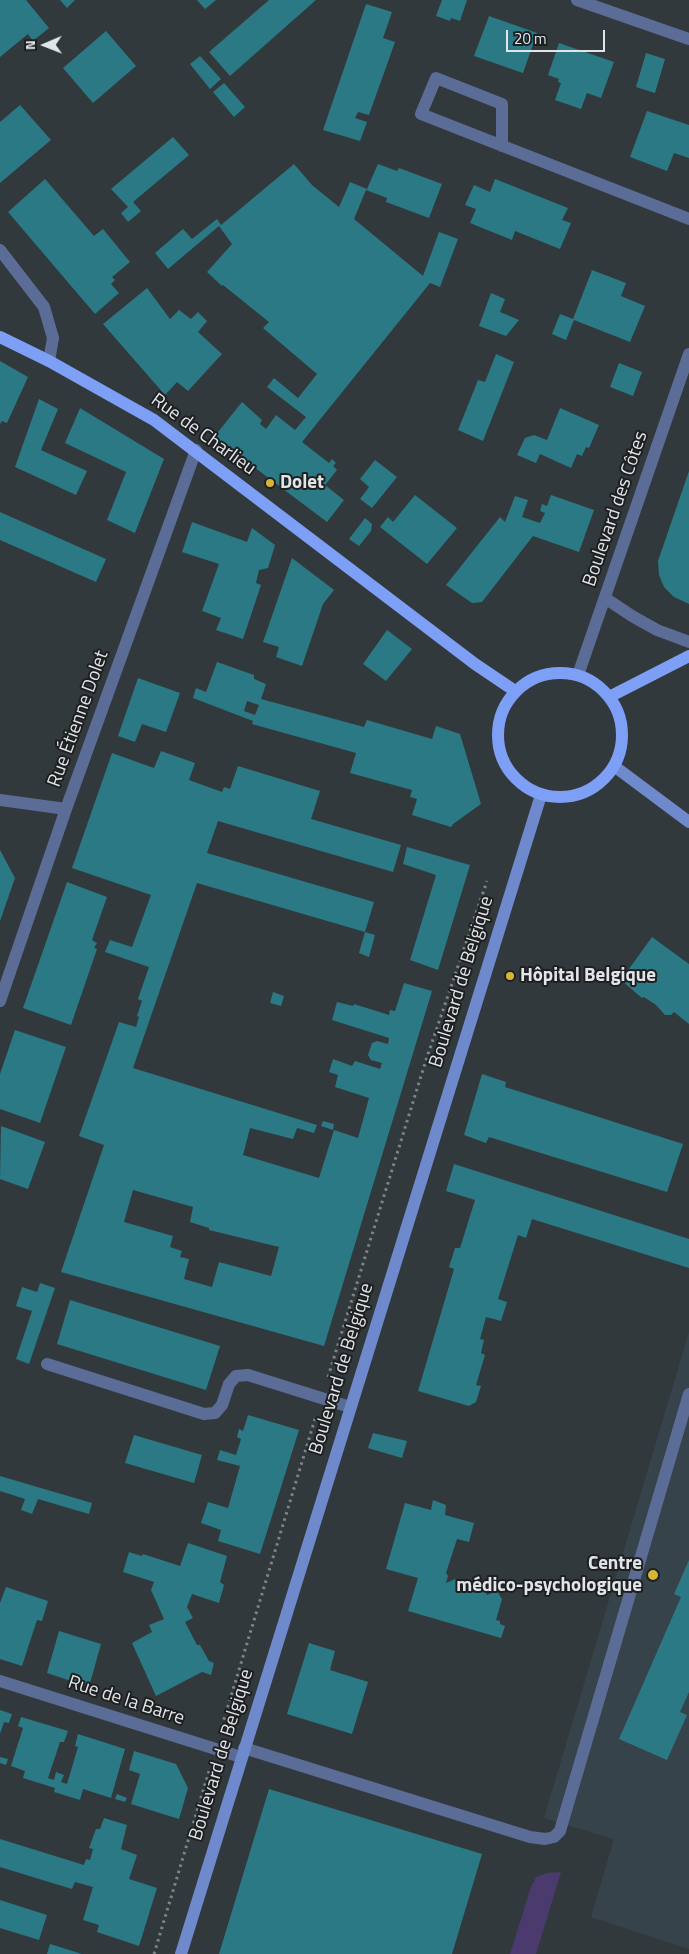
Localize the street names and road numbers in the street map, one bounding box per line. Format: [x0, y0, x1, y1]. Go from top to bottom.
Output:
street label: Rue de Charlieu [146, 389, 260, 481]
street label: Boulevard des Côtes [579, 428, 653, 590]
street label: Rue Étienne Dolet [44, 648, 114, 790]
street label: Boulevard de Belgique [425, 894, 499, 1070]
street label: Boulevard de Belgique [305, 1281, 379, 1457]
street label: Boulevard de Belgique [185, 1667, 259, 1843]
street label: Rue de la Barre [65, 1671, 187, 1731]

